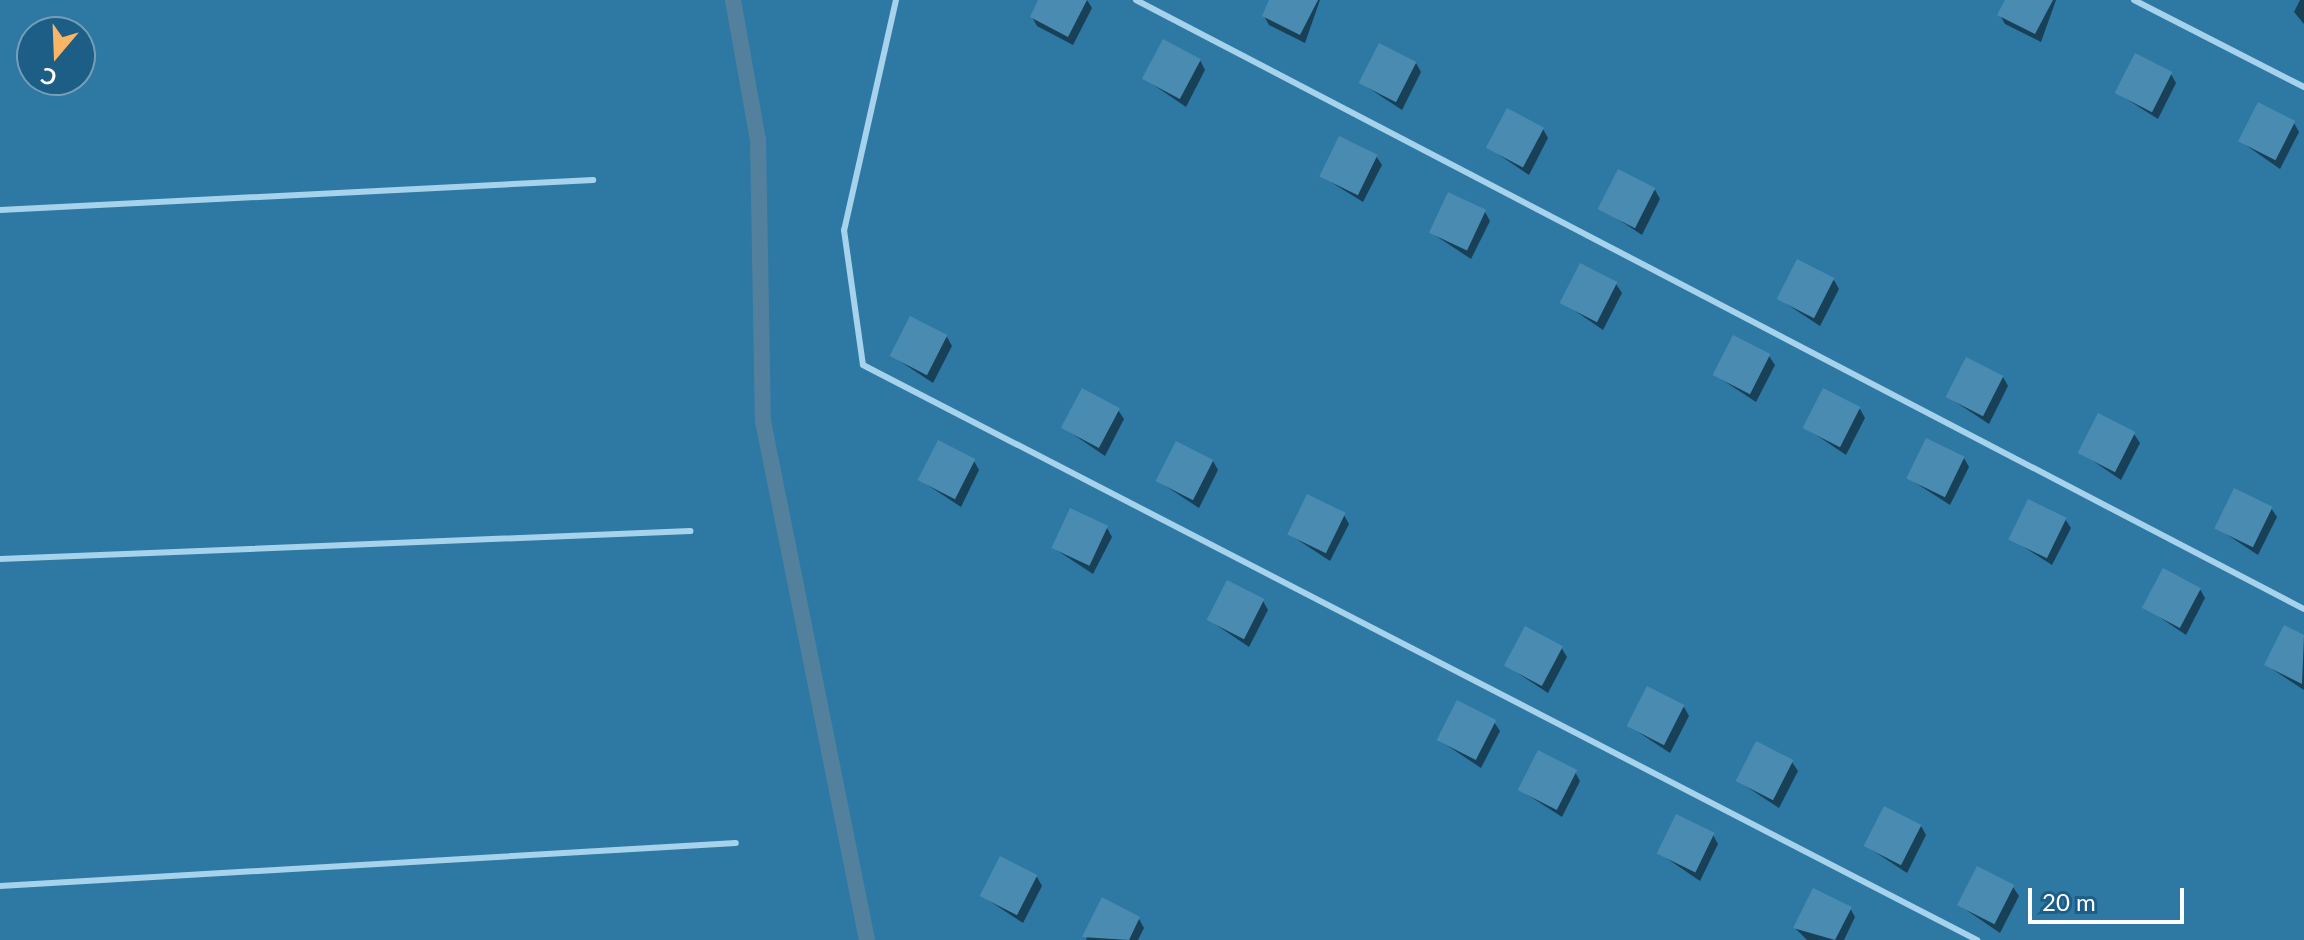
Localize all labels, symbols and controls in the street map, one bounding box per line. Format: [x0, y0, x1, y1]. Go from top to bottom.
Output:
north arrow [16, 16, 96, 96]
text: С [37, 62, 60, 92]
scale bar [2032, 872, 2188, 922]
text: 20 m [2042, 887, 2096, 916]

